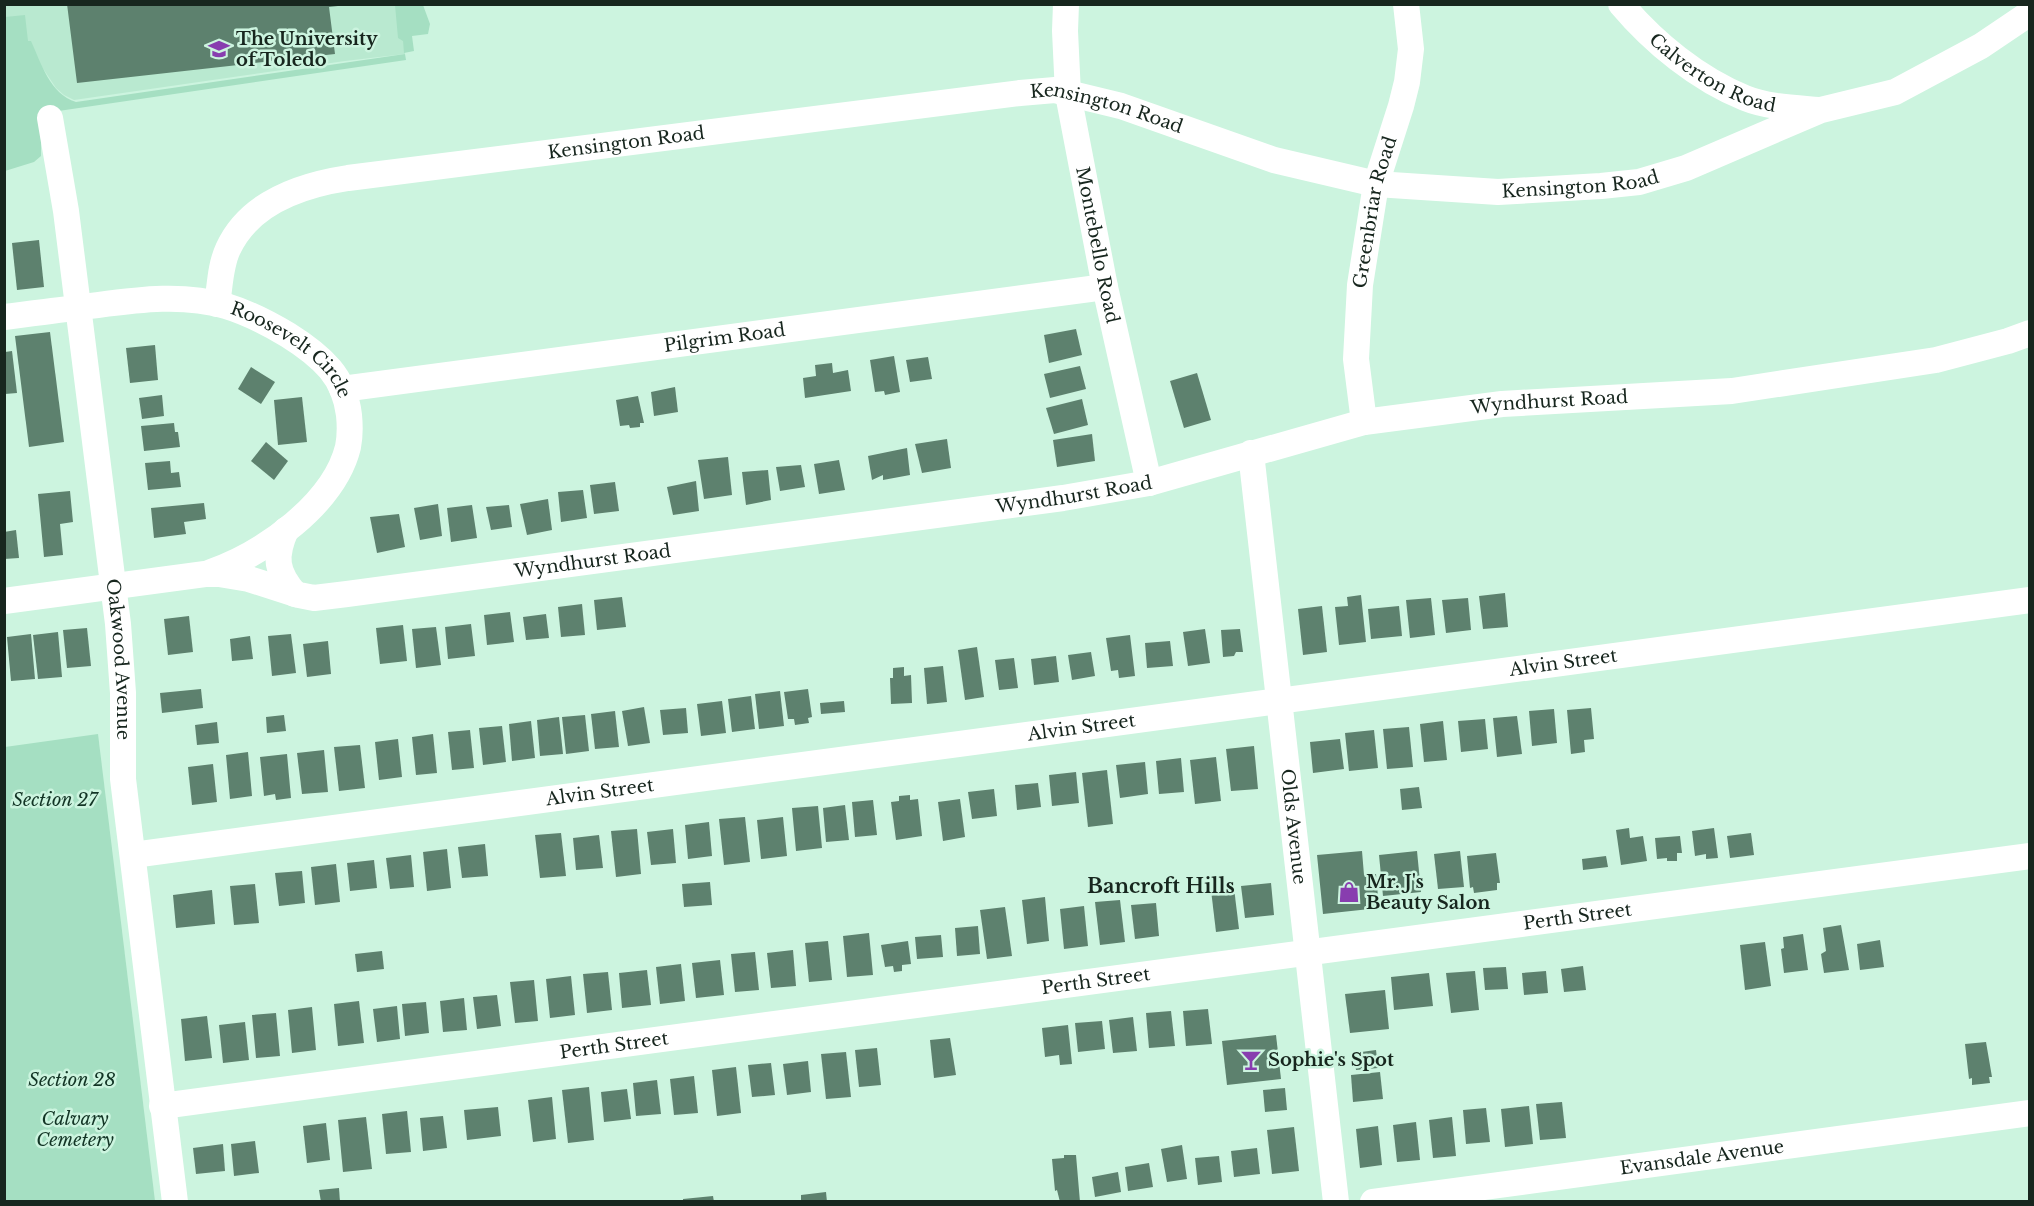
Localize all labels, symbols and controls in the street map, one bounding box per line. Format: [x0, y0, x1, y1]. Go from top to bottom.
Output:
place label: The University of Toledo [236, 28, 378, 71]
street label: Calverton Road [1645, 29, 1778, 117]
school or university icon: The University of Toledo [207, 37, 231, 61]
street label: Kensington Road [1029, 79, 1186, 138]
street label: Kensington Road [546, 122, 706, 164]
street label: Greenbriar Road [1349, 133, 1402, 290]
street label: Montebello Road [1071, 165, 1124, 326]
street label: Kensington Road [1501, 166, 1662, 203]
street label: Roosevelt Circle [228, 297, 356, 401]
street label: Pilgrim Road [663, 319, 787, 357]
street label: Wyndhurst Road [1468, 386, 1629, 419]
street label: Wyndhurst Road [994, 472, 1154, 518]
street label: Wyndhurst Road [512, 540, 672, 583]
street label: Oakwood Avenue [101, 577, 134, 740]
street label: Alvin Street [1507, 645, 1619, 681]
street label: Alvin Street [1025, 709, 1137, 746]
street label: Olds Avenue [1276, 768, 1311, 886]
street label: Alvin Street [544, 774, 655, 811]
park label: Section 27 [12, 789, 99, 811]
place label: Mr. J's Beauty Salon [1366, 871, 1490, 914]
district label: Bancroft Hills [1087, 874, 1235, 898]
shop icon: Mr. J's Beauty Salon [1337, 880, 1361, 904]
street label: Perth Street [1522, 898, 1633, 935]
street label: Perth Street [1040, 963, 1152, 999]
street label: Perth Street [558, 1027, 670, 1064]
bar icon: Sophie's Spot [1239, 1048, 1263, 1072]
place label: Sophie's Spot [1268, 1049, 1394, 1071]
park label: Section 28 [28, 1069, 116, 1091]
park label: Calvary Cemetery [36, 1108, 114, 1151]
street label: Evansdale Avenue [1619, 1135, 1785, 1179]

